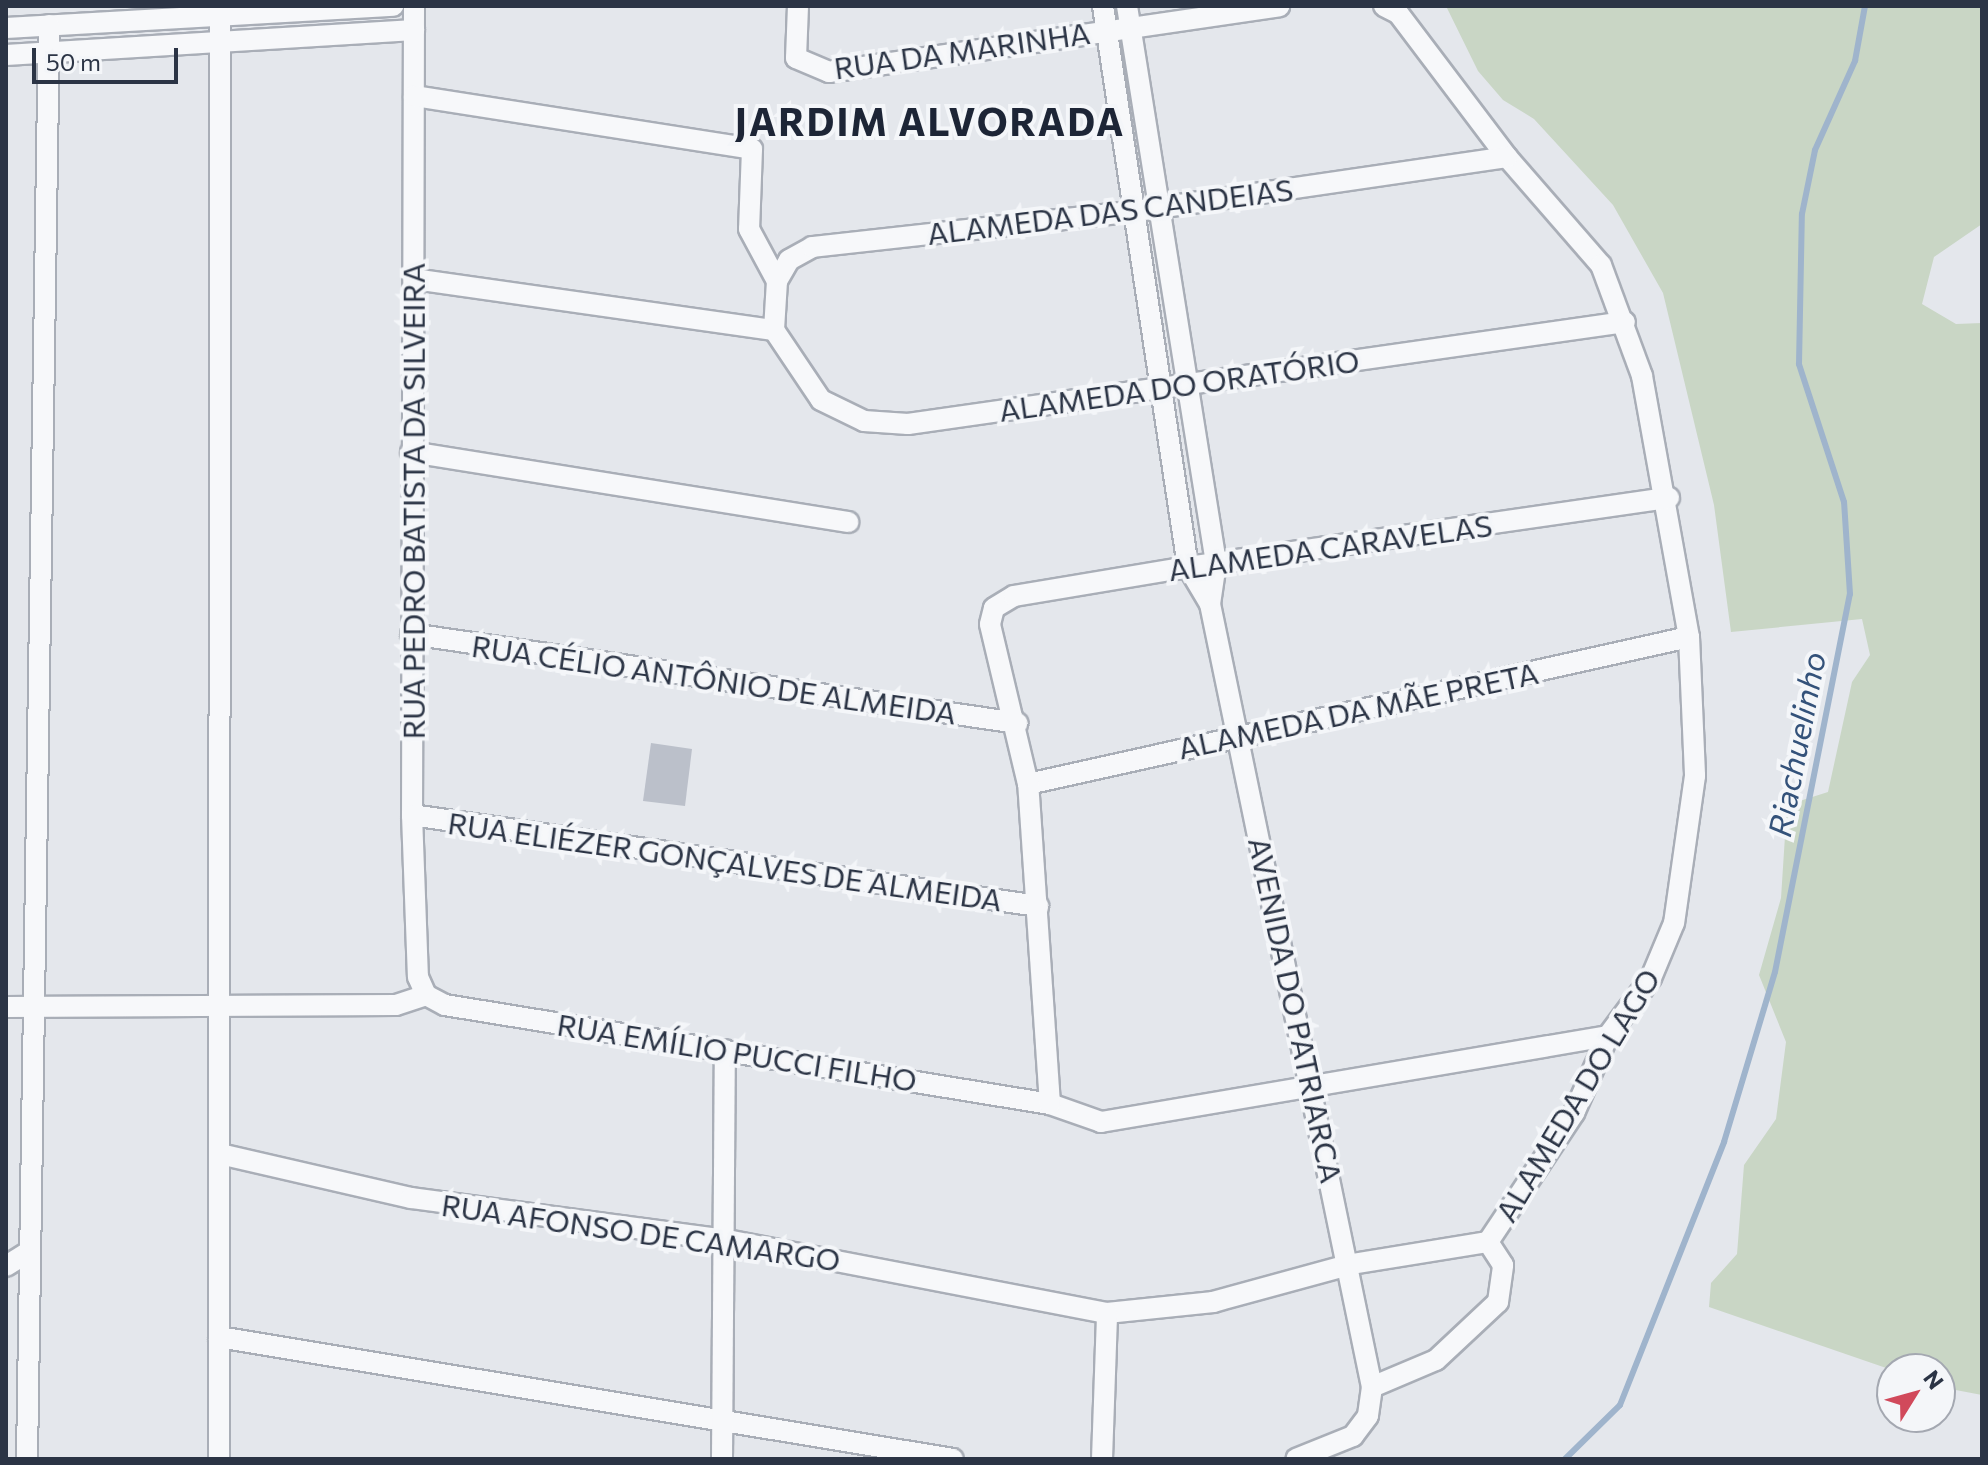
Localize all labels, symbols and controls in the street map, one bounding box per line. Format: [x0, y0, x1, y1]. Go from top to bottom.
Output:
street label: RUA DA MARINHA [832, 14, 1092, 86]
scale bar [36, 32, 182, 82]
text: 50 m [46, 47, 101, 76]
district label: JARDIM ALVORADA [735, 98, 1125, 144]
street label: ALAMEDA DAS CANDEIAS [925, 171, 1295, 251]
street label: RUA PEDRO BATISTA DA SILVEIRA [395, 263, 431, 739]
street label: ALAMEDA DO ORATÓRIO [996, 342, 1362, 428]
street label: ALAMEDA CARAVELAS [1166, 506, 1494, 588]
street label: RUA CÉLIO ANTÔNIO DE ALMEIDA [469, 627, 959, 731]
water label: Riachuelinho [1759, 648, 1833, 840]
street label: ALAMEDA DA MÃE PRETA [1175, 654, 1541, 766]
street label: RUA ELIÉZER GONÇALVES DE ALMEIDA [446, 804, 1004, 918]
street label: AVENIDA DO PATRIARCA [1242, 834, 1350, 1186]
street label: ALAMEDA DO LAGO [1487, 962, 1667, 1228]
street label: RUA EMÍLIO PUCCI FILHO [555, 1006, 919, 1098]
street label: RUA AFONSO DE CAMARGO [439, 1186, 843, 1278]
north arrow [1876, 1353, 1956, 1433]
text: N [1918, 1365, 1950, 1394]

